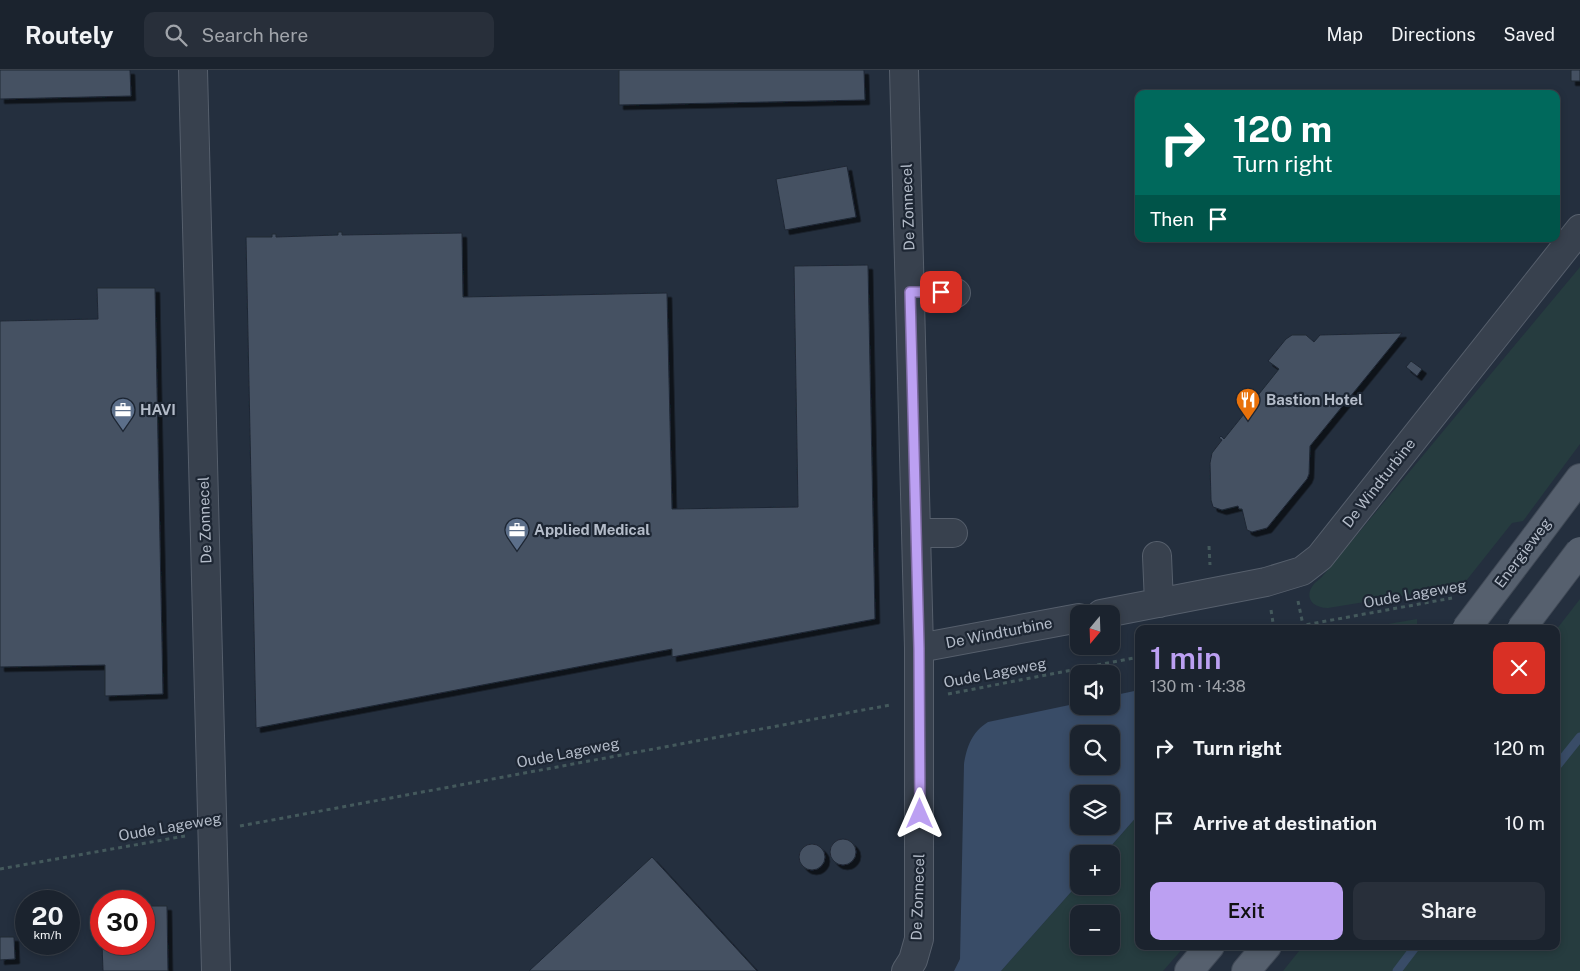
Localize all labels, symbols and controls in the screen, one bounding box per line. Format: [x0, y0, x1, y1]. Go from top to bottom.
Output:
search box [144, 12, 494, 57]
text: Routely [25, 21, 114, 49]
icon: search [162, 21, 190, 49]
text: Search here [202, 24, 308, 46]
text: Map [1326, 24, 1363, 45]
text: Directions [1391, 24, 1476, 45]
text: Saved [1504, 24, 1555, 45]
text: 120 m [1233, 109, 1332, 150]
icon: right [1150, 110, 1215, 175]
text: Turn right [1233, 151, 1333, 177]
street label: De Zonnecel [897, 163, 918, 251]
icon: arrive [1204, 205, 1232, 233]
text: Then [1150, 208, 1194, 230]
pin [920, 271, 962, 313]
icon: arrive [927, 278, 955, 306]
restaurant icon: Bastion Hotel [1235, 387, 1261, 421]
place label: Bastion Hotel [1266, 391, 1363, 408]
office icon: HAVI [110, 397, 136, 431]
place label: HAVI [140, 401, 176, 418]
street label: De Windturbine [1339, 435, 1419, 531]
street label: De Zonnecel [194, 476, 215, 564]
street label: Energieweg [1491, 515, 1554, 591]
office icon: Applied Medical [504, 517, 530, 551]
place label: Applied Medical [534, 521, 650, 538]
street label: Oude Lageweg [1362, 576, 1468, 611]
north arrow [1070, 605, 1120, 655]
map controls [1070, 605, 1120, 955]
street label: De Windturbine [944, 614, 1054, 651]
text: 1 min [1150, 640, 1221, 676]
button: close [1493, 642, 1545, 694]
street label: Oude Lageweg [942, 654, 1048, 691]
button: sound [1070, 665, 1120, 715]
text: 130 m · 14:38 [1150, 677, 1246, 696]
button: search [1070, 725, 1120, 775]
street label: Oude Lageweg [515, 734, 621, 771]
icon: right [1150, 734, 1178, 762]
text: Turn right [1193, 737, 1282, 759]
text: 120 m [1493, 737, 1545, 759]
button: layers [1070, 785, 1120, 835]
position arrow [893, 787, 945, 839]
street label: Oude Lageweg [117, 809, 223, 844]
icon: arrive [1150, 809, 1178, 837]
text: Arrive at destination [1193, 812, 1377, 834]
text: 10 m [1505, 812, 1545, 834]
button: + [1070, 845, 1120, 895]
street label: De Zonnecel [907, 853, 928, 941]
button: Exit [1150, 882, 1343, 940]
button: Share [1353, 882, 1545, 940]
speed limit sign: 30 [90, 890, 155, 955]
text: 20 [32, 901, 64, 931]
button: − [1070, 905, 1120, 955]
text: km/h [33, 928, 62, 942]

